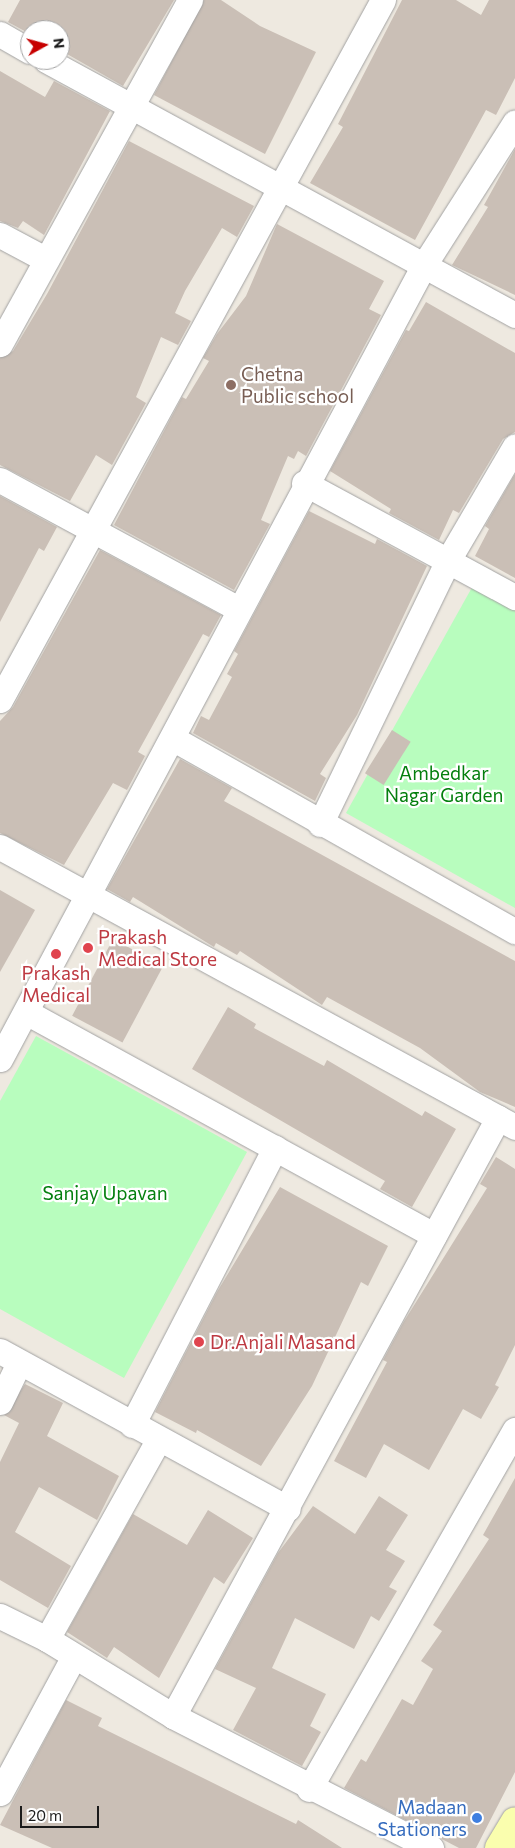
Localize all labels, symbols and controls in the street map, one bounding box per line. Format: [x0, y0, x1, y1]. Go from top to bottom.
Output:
north arrow [20, 20, 70, 70]
text: N [50, 37, 68, 49]
place label: Chetna Public school [241, 363, 354, 407]
marker: Chetna Public school [225, 379, 237, 391]
park label: Ambedkar Nagar Garden [385, 762, 503, 806]
place label: Prakash Medical Store [98, 926, 217, 970]
marker: Prakash Medical Store [82, 942, 94, 954]
marker: Prakash Medical [50, 948, 62, 960]
place label: Prakash Medical [21, 962, 91, 1006]
park label: Sanjay Upavan [42, 1182, 168, 1204]
place label: Dr.Anjali Masand [210, 1331, 356, 1353]
marker: Dr.Anjali Masand [192, 1335, 206, 1349]
scale bar [22, 1796, 101, 1828]
place label: Madaan Stationers [377, 1796, 467, 1840]
text: 20 m [28, 1806, 62, 1824]
marker: Madaan Stationers [471, 1812, 483, 1824]

